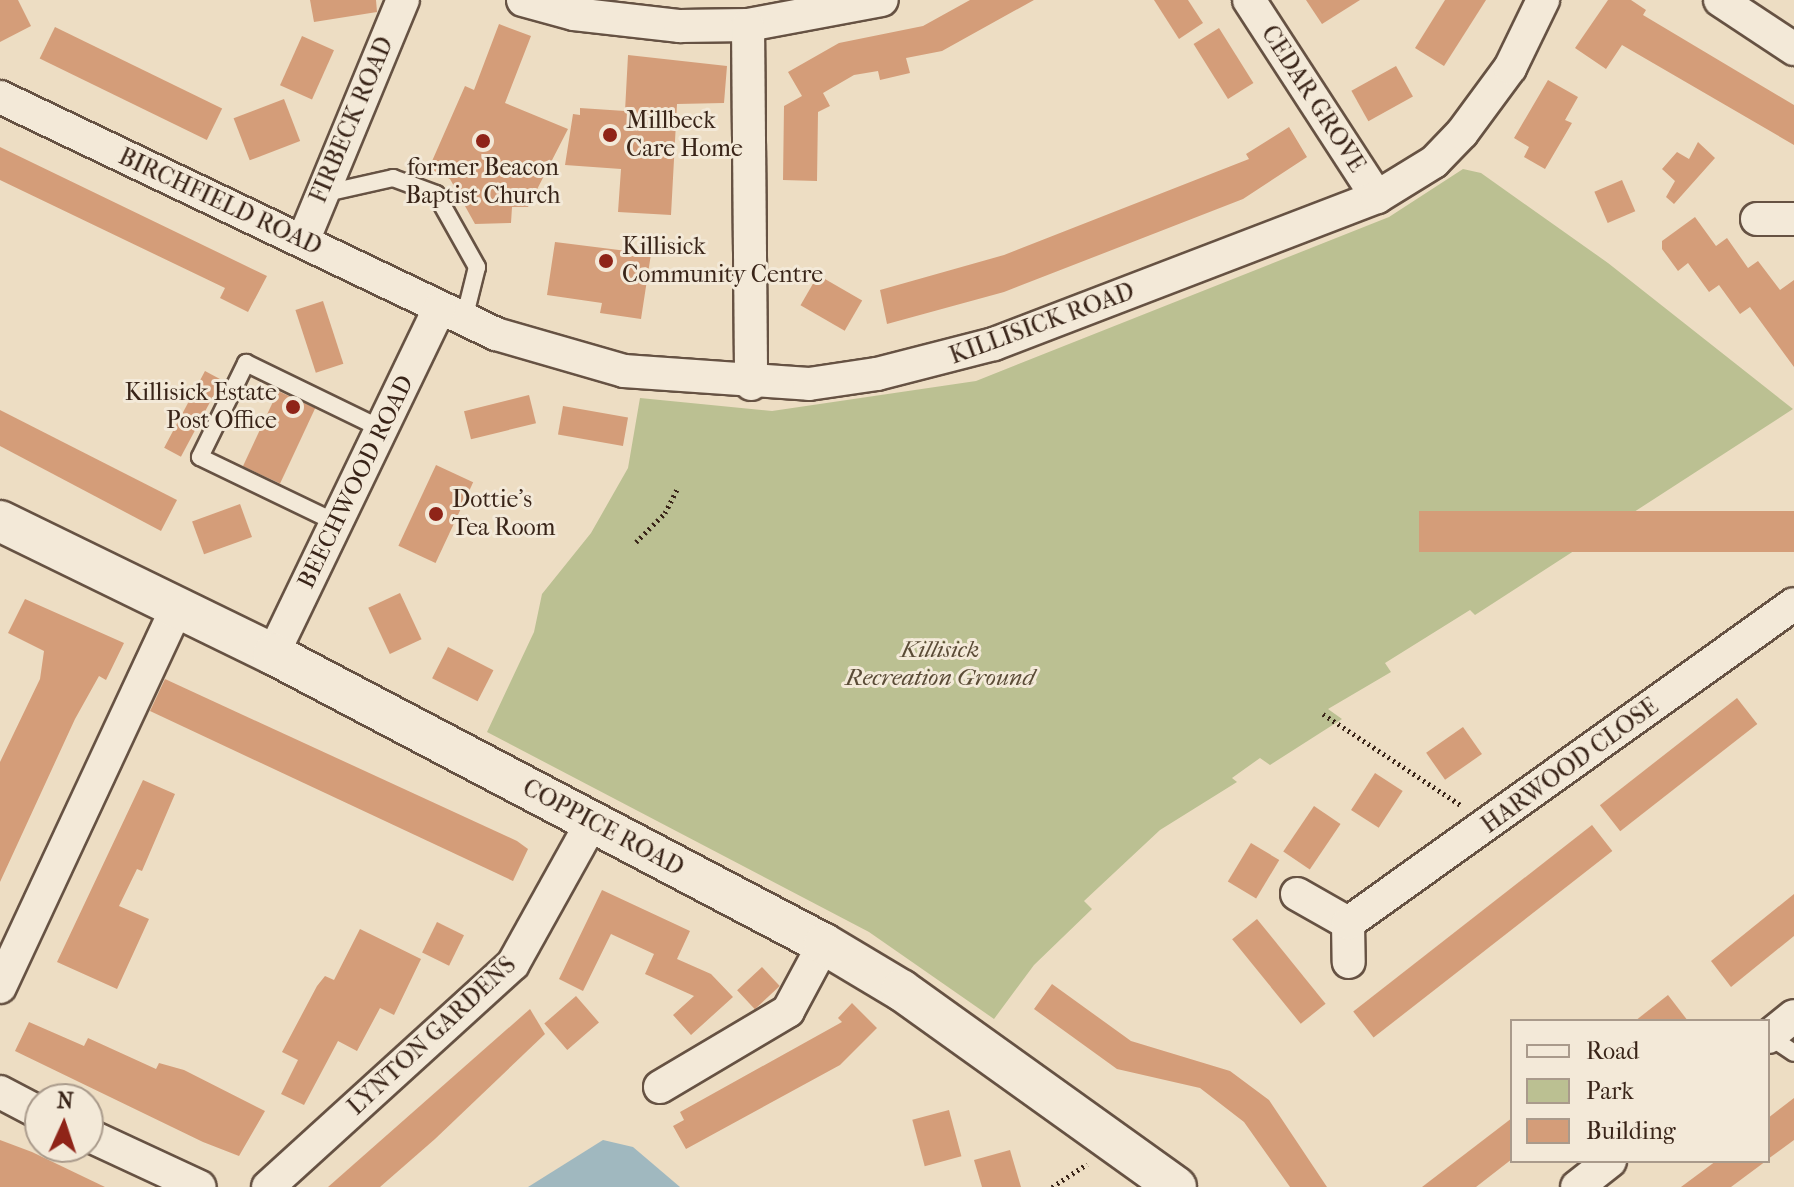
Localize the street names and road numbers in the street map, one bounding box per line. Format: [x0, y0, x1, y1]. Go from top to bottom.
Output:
street label: CEDAR GROVE [1255, 20, 1371, 178]
street label: FIRBECK ROAD [304, 33, 400, 207]
street label: BIRCHFIELD ROAD [114, 142, 326, 262]
street label: KILLISICK ROAD [946, 277, 1138, 371]
street label: BEECHWOOD ROAD [292, 371, 420, 593]
street label: HARWOOD CLOSE [1476, 692, 1664, 840]
street label: COPPICE ROAD [518, 774, 688, 882]
street label: LYNTON GARDENS [342, 951, 522, 1121]

